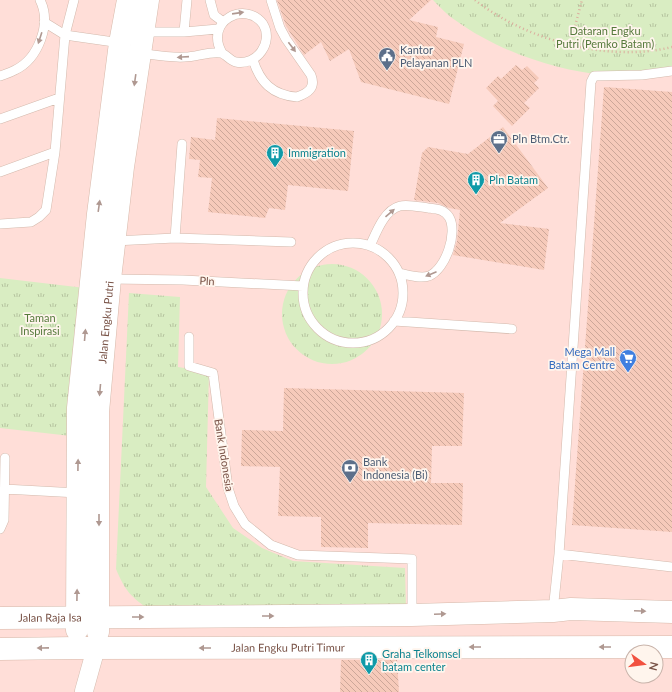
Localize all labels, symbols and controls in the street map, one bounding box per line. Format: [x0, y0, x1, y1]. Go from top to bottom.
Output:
one-way arrow [232, 10, 244, 17]
park label: Dataran Engku Putri (Pemko Batam) [556, 24, 654, 50]
one-way arrow [37, 32, 43, 44]
one-way arrow [288, 42, 296, 52]
place label: Kantor Pelayanan PLN [400, 43, 472, 69]
public building icon: Kantor Pelayanan PLN [377, 46, 397, 71]
one-way arrow [177, 54, 189, 61]
one-way arrow [132, 74, 138, 86]
office icon: Pln Btm.Ctr. [489, 129, 509, 154]
place label: Pln Btm.Ctr. [512, 132, 570, 145]
building icon: Immigration [265, 143, 285, 168]
place label: Immigration [288, 146, 346, 159]
building icon: Pln Batam [466, 170, 486, 195]
place label: Pln Batam [489, 173, 538, 186]
one-way arrow [96, 200, 102, 212]
one-way arrow [385, 209, 395, 218]
one-way arrow [424, 271, 436, 277]
street label: Pln [199, 274, 215, 287]
street label: Jalan Engku Putri [95, 280, 116, 364]
park label: Taman Inspirasi [20, 311, 60, 337]
one-way arrow [82, 329, 89, 341]
place label: Mega Mall Batam Centre [549, 345, 615, 371]
supermarket icon: Mega Mall Batam Centre [618, 348, 638, 373]
one-way arrow [97, 384, 104, 396]
street label: Bank Indonesia [212, 418, 237, 492]
place label: Bank Indonesia (Bi) [363, 455, 428, 481]
one-way arrow [75, 458, 81, 471]
bank icon: Bank Indonesia (Bi) [340, 458, 360, 483]
one-way arrow [96, 514, 102, 527]
one-way arrow [74, 588, 80, 601]
one-way arrow [634, 608, 647, 614]
street label: Jalan Raja Isa [18, 610, 82, 624]
one-way arrow [434, 611, 447, 617]
one-way arrow [132, 613, 144, 620]
one-way arrow [262, 613, 275, 619]
street label: Jalan Engku Putri Timur [231, 641, 345, 654]
one-way arrow [468, 644, 481, 650]
one-way arrow [598, 644, 611, 650]
north arrow [624, 644, 664, 684]
one-way arrow [37, 645, 49, 652]
one-way arrow [198, 645, 211, 651]
place label: Graha Telkomsel batam center [382, 647, 461, 673]
building icon: Graha Telkomsel batam center [359, 650, 379, 675]
text: N [647, 661, 662, 672]

